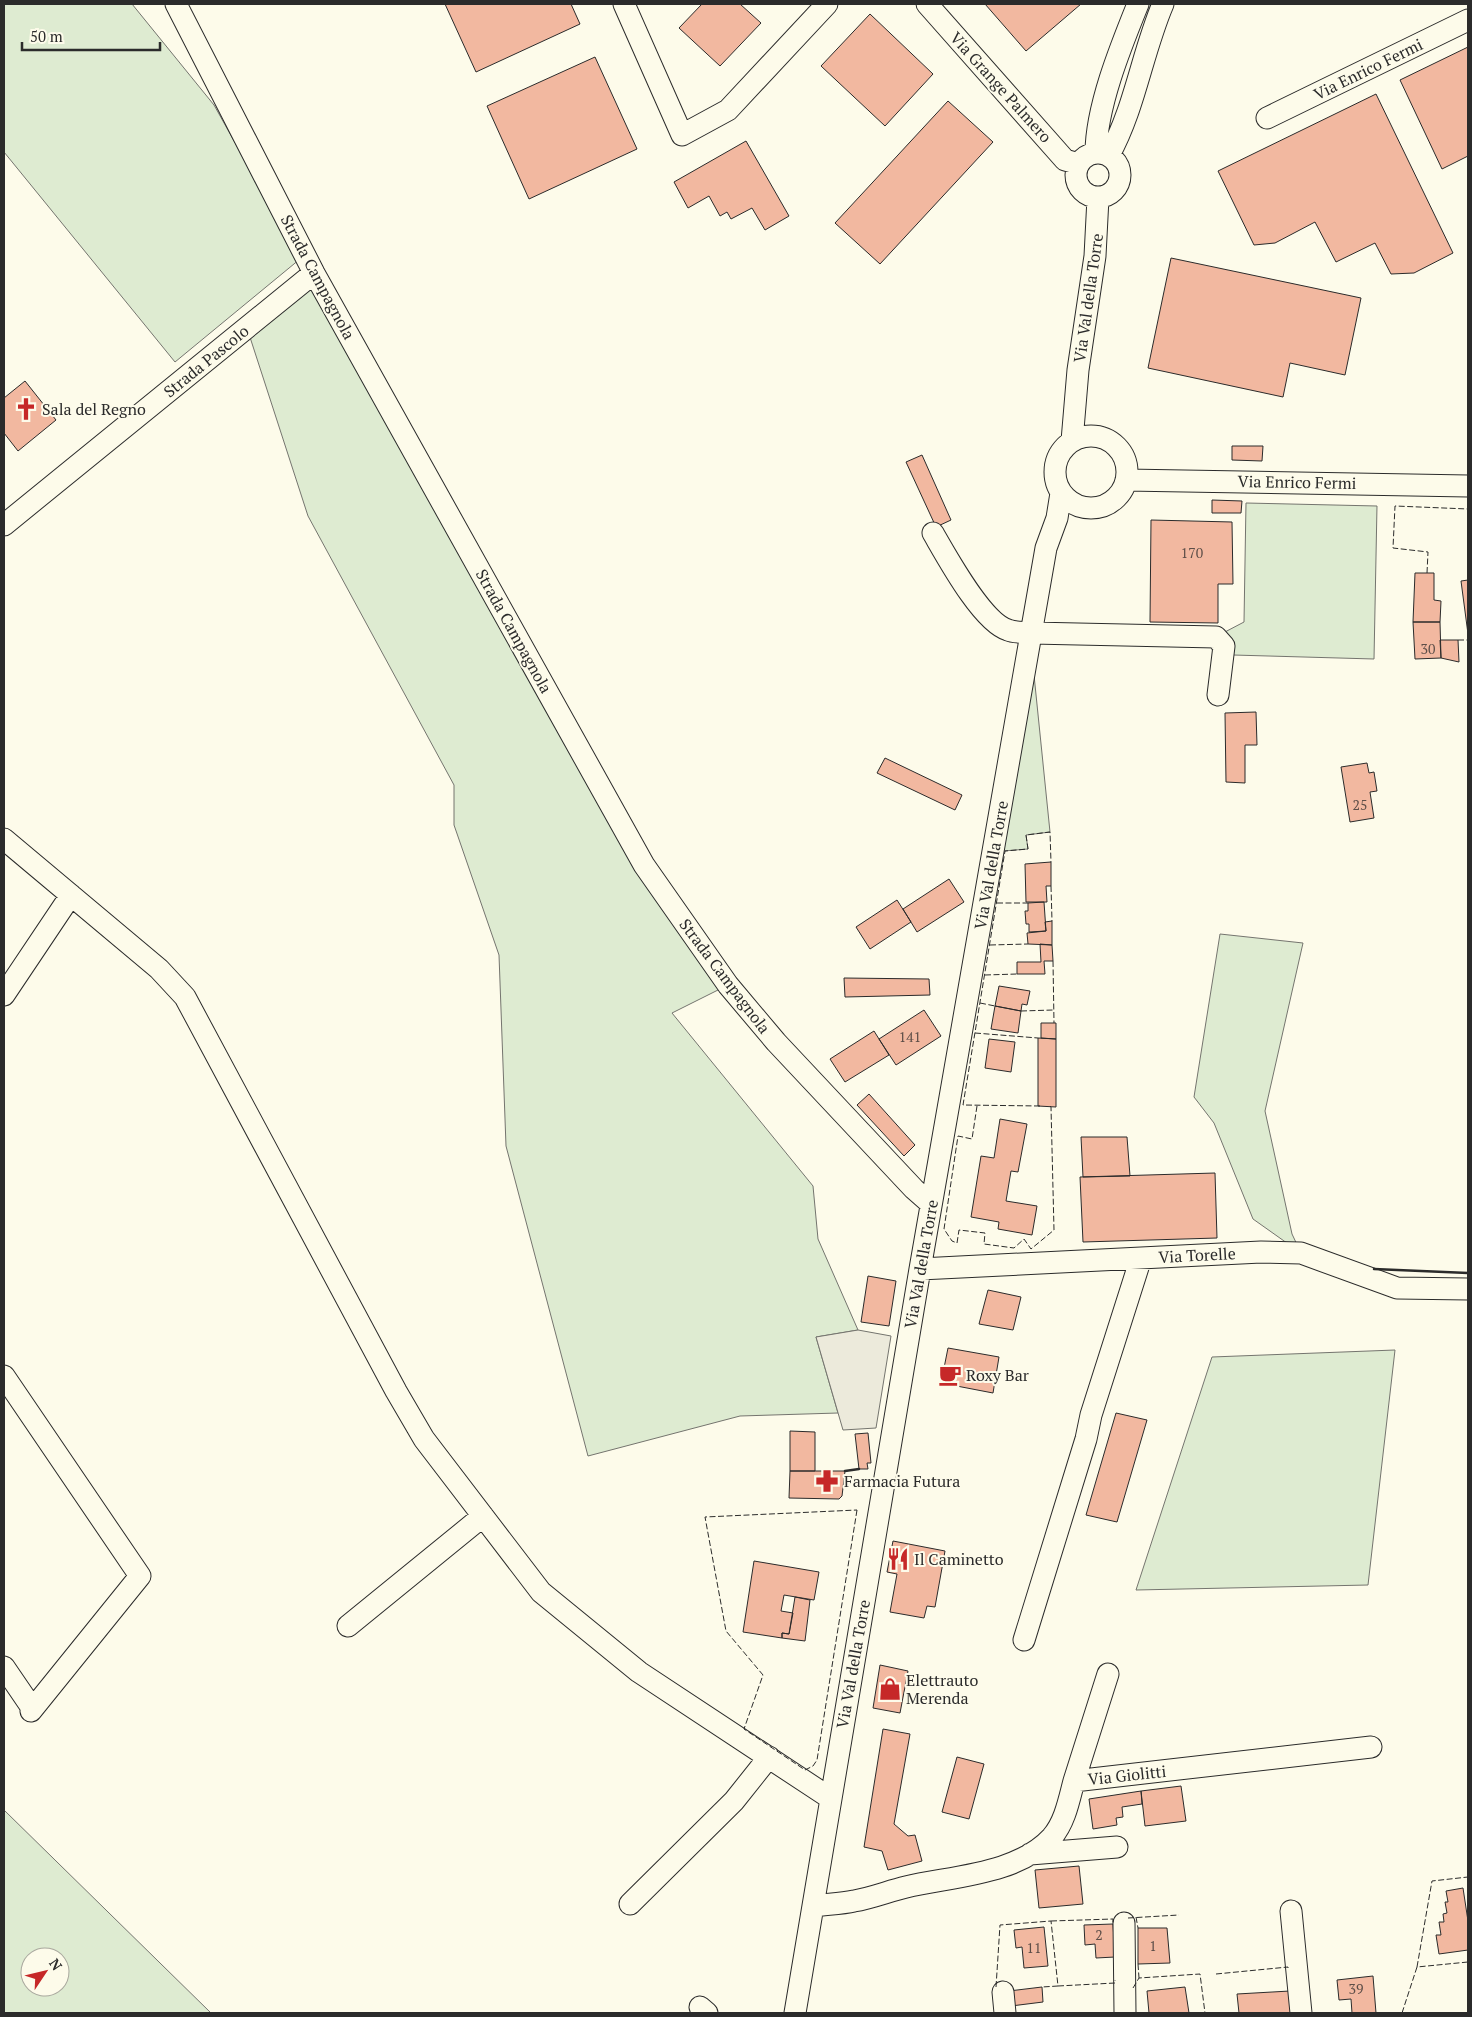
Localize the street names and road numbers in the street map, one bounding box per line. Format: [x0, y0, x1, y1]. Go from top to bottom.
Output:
street label: Via Grange Palmero [945, 27, 1057, 147]
street label: Via Enrico Fermi [1310, 33, 1426, 105]
street label: Strada Campagnola [276, 211, 360, 343]
street label: Via Val della Torre [1068, 232, 1108, 364]
street label: Strada Pascolo [159, 320, 253, 402]
street label: Via Enrico Fermi [1237, 470, 1357, 494]
street label: Strada Campagnola [471, 565, 557, 697]
street label: Via Val della Torre [969, 799, 1013, 931]
street label: Strada Campagnola [675, 914, 775, 1038]
street label: Via Val della Torre [899, 1198, 943, 1330]
street label: Via Torelle [1158, 1242, 1236, 1268]
street label: Via Val della Torre [831, 1598, 875, 1730]
street label: Via Giolitti [1087, 1760, 1167, 1790]

